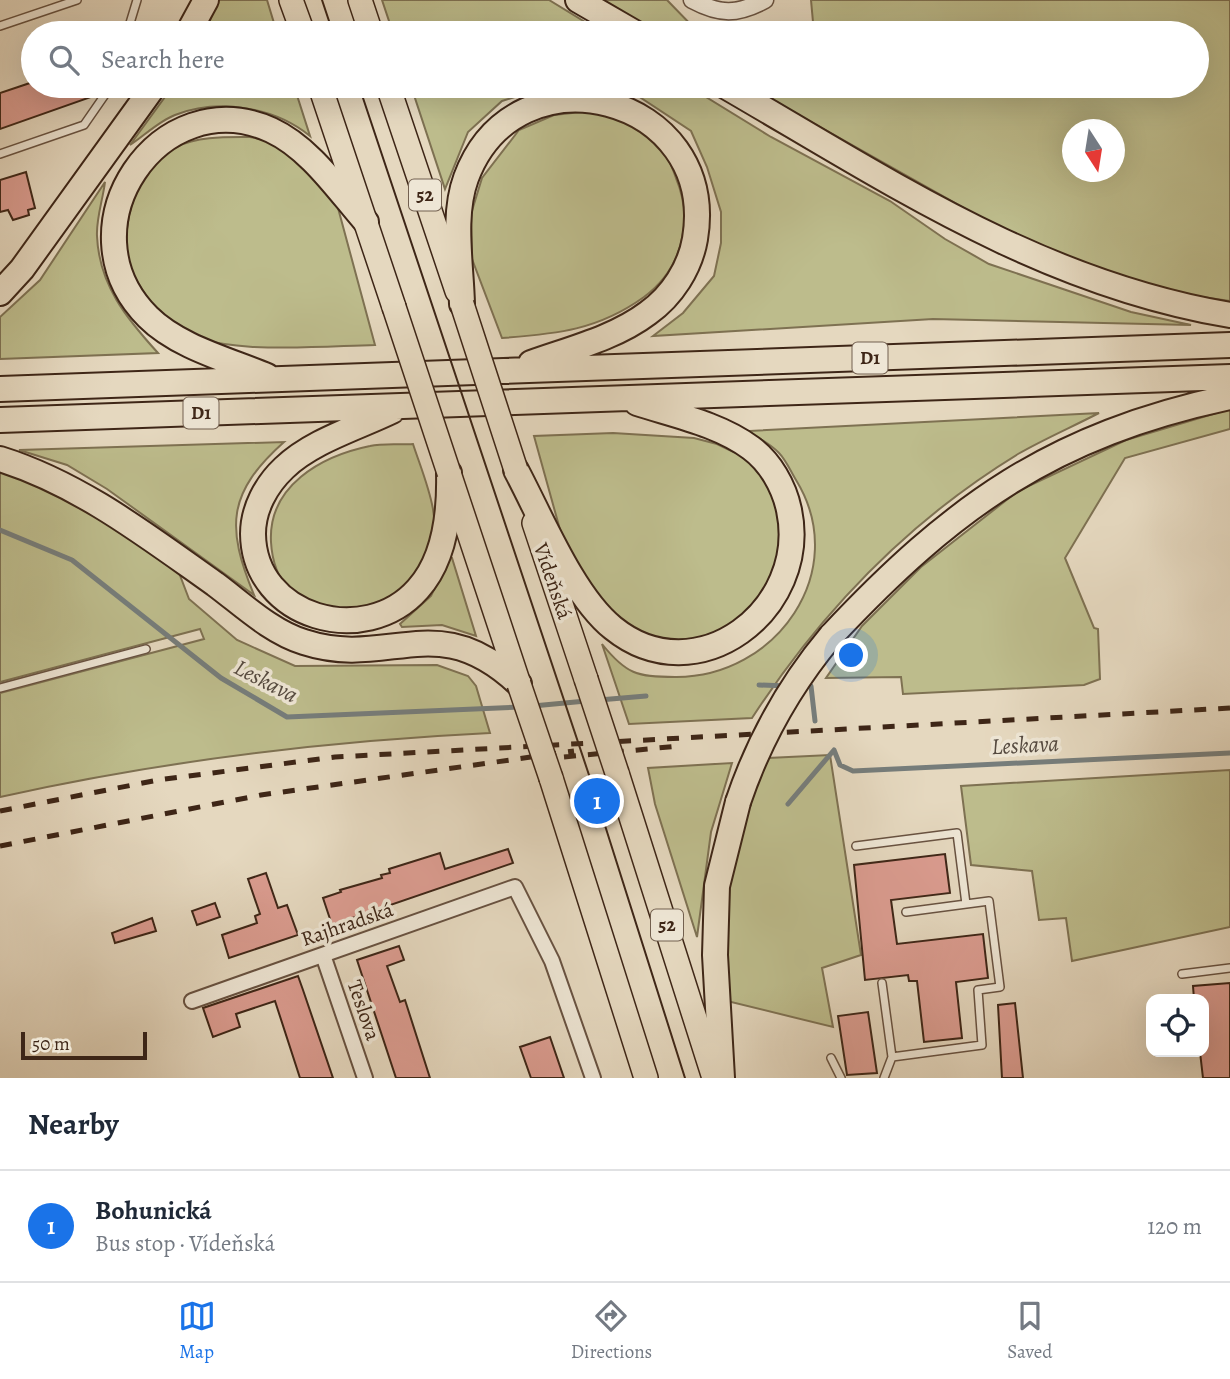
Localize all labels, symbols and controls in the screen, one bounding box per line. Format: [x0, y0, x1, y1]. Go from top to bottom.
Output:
search box [21, 21, 1209, 98]
icon: search [45, 41, 83, 79]
text: Search here [101, 42, 225, 77]
north arrow [1062, 119, 1125, 182]
road number: 52 [409, 180, 441, 210]
road number: D1 [852, 342, 888, 374]
road number: D1 [184, 398, 218, 428]
street label: Vídeňská [527, 538, 579, 623]
your location [834, 638, 868, 672]
water label: Leskava [229, 652, 303, 710]
water label: Leskava [990, 728, 1060, 762]
pin: 1 [574, 775, 620, 827]
street label: Rajhradská [297, 895, 397, 953]
road number: 52 [651, 909, 683, 940]
street label: Teslova [341, 976, 387, 1044]
map controls [1146, 994, 1209, 1057]
button: locate [1146, 994, 1209, 1057]
scale bar [21, 1029, 147, 1061]
text: 50 m [32, 1031, 70, 1057]
text: Nearby [28, 1104, 119, 1144]
text: Bohunická [95, 1193, 212, 1228]
text: 1 [47, 1211, 55, 1242]
text: 120 m [1147, 1211, 1202, 1242]
text: Bus stop · Vídeňská [95, 1228, 275, 1259]
tab: Map [178, 1297, 216, 1365]
tab: Directions [571, 1297, 652, 1365]
tab: Saved [1007, 1297, 1052, 1365]

